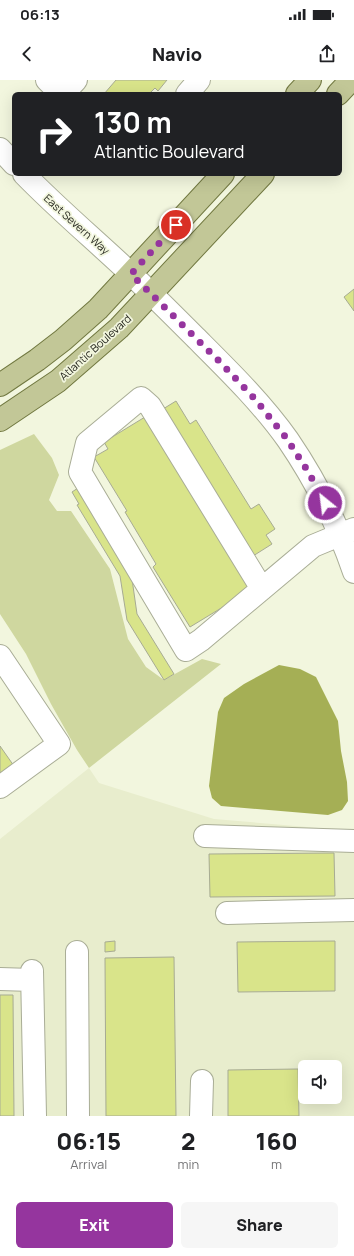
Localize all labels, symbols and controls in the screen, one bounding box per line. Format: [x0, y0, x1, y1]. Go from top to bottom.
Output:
text: 06:13 [20, 4, 60, 25]
text: Navio [152, 42, 202, 66]
icon: back [16, 43, 38, 65]
icon: share [316, 43, 338, 65]
text: 130 m [94, 103, 172, 141]
icon: right [28, 108, 80, 160]
text: Atlantic Boulevard [94, 139, 244, 163]
street label: East Severn Way [41, 190, 113, 258]
pin [159, 208, 193, 242]
icon: arrive [165, 214, 187, 236]
street label: Atlantic Boulevard [56, 311, 134, 383]
position arrow [304, 482, 346, 524]
map controls [298, 1060, 342, 1104]
button: sound [298, 1060, 342, 1104]
text: 06:15 [56, 1124, 121, 1157]
text: 2 [181, 1124, 196, 1157]
text: 160 [256, 1124, 298, 1157]
text: Arrival [70, 1155, 107, 1173]
text: min [177, 1155, 199, 1173]
text: m [271, 1155, 282, 1173]
button: Exit [16, 1202, 173, 1248]
button: Share [181, 1202, 338, 1248]

